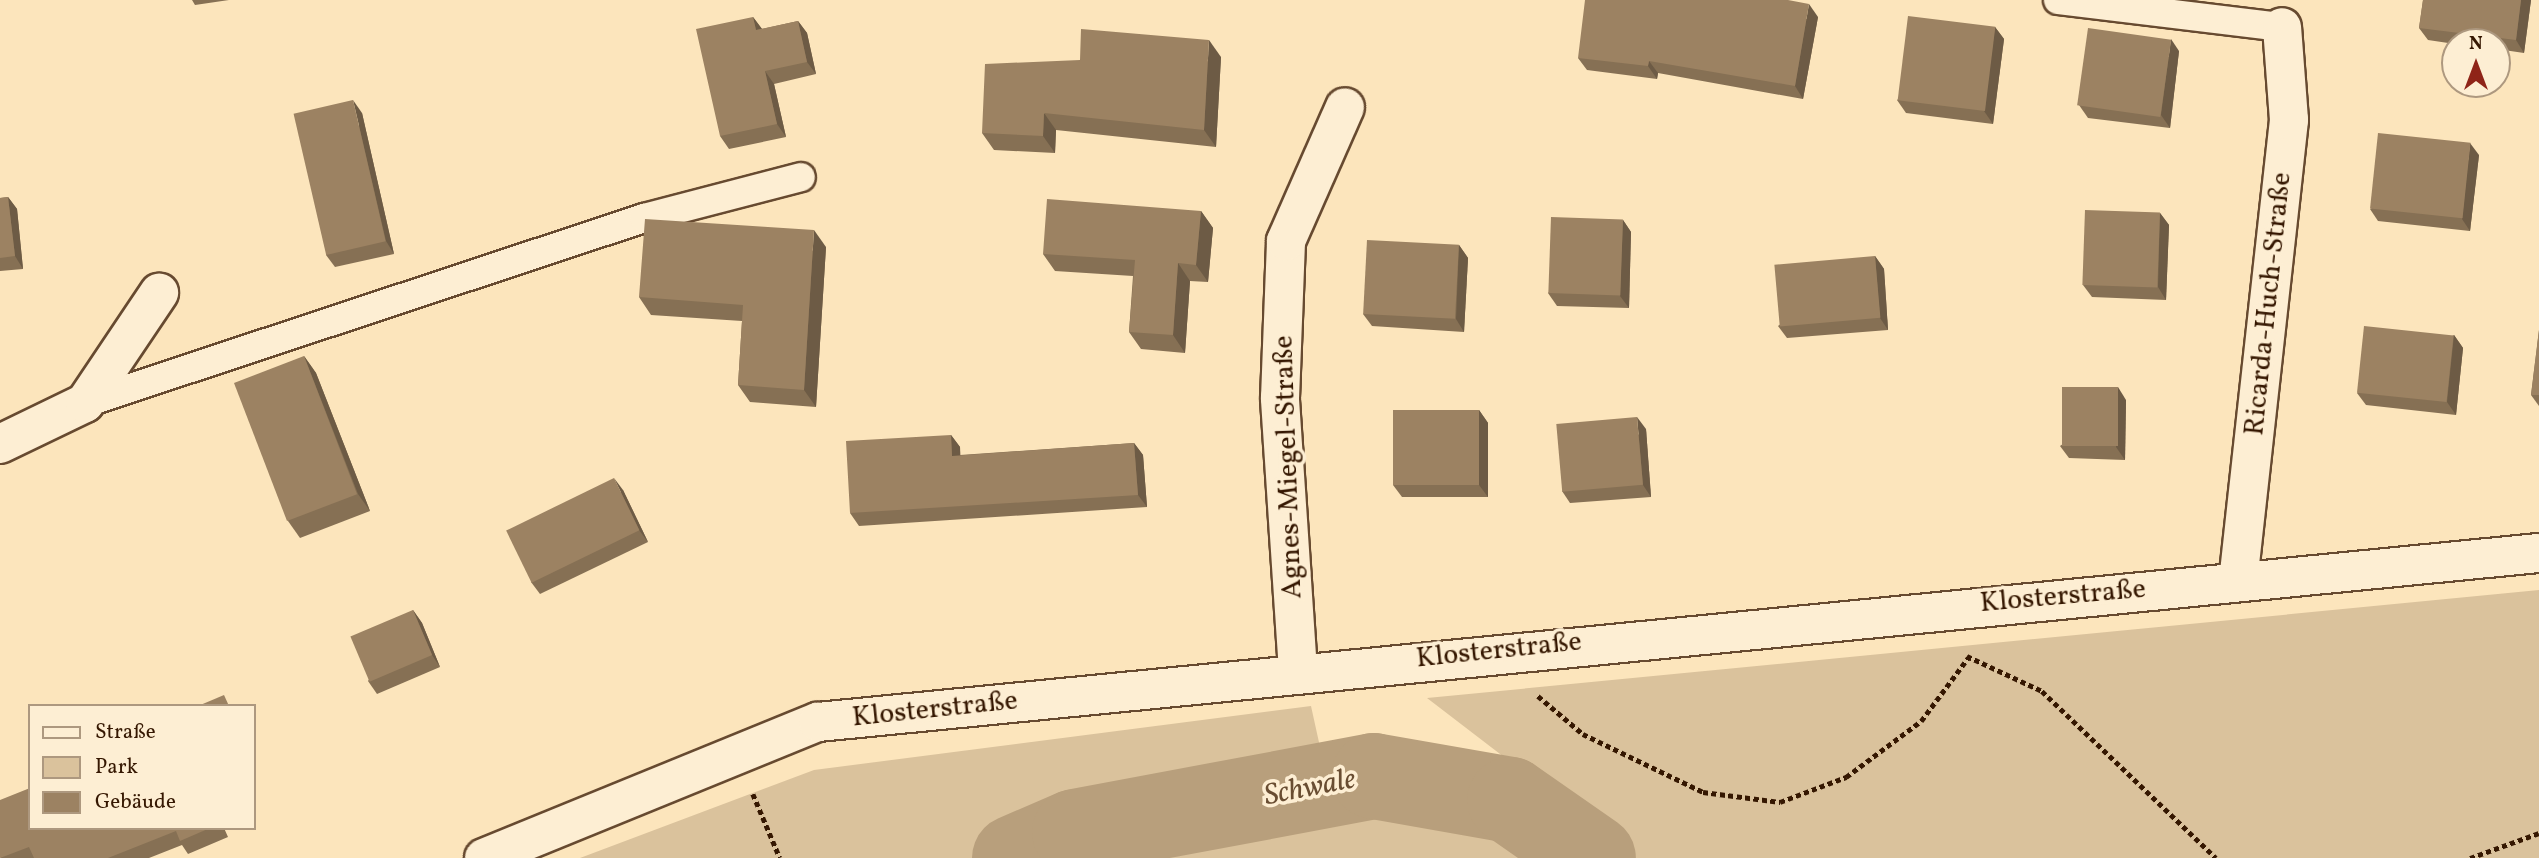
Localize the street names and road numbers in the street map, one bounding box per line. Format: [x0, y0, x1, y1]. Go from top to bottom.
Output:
street label: Ricarda-Huch-Straße [2238, 171, 2300, 437]
street label: Agnes-Miegel-Straße [1268, 335, 1310, 599]
street label: Klosterstraße [1979, 573, 2147, 621]
street label: Klosterstraße [1415, 626, 1583, 676]
street label: Klosterstraße [851, 685, 1019, 735]

